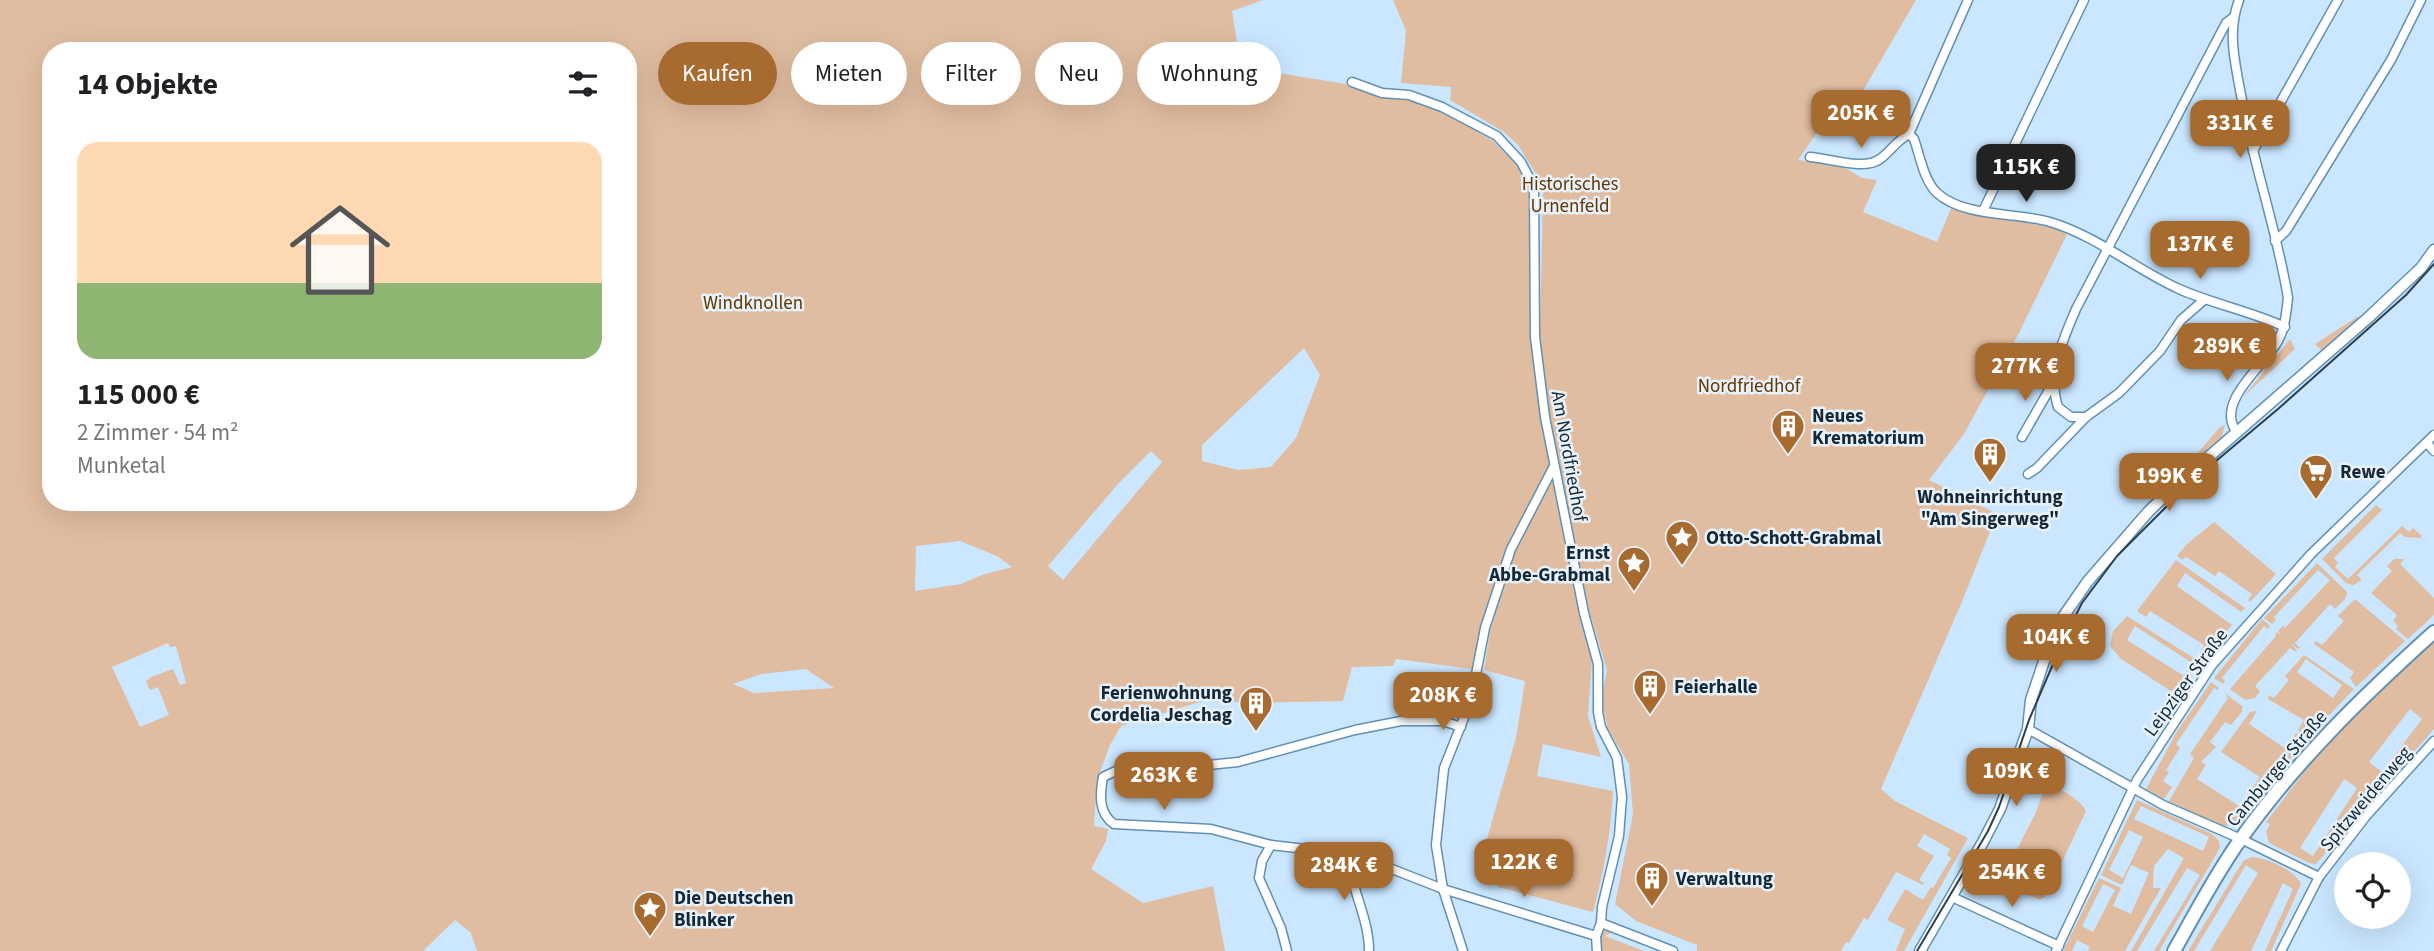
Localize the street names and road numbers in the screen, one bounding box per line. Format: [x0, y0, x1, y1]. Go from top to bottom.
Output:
street label: Am Nordfriedhof [1544, 389, 1594, 525]
street label: Leipziger Straße [2138, 623, 2235, 742]
street label: Camburger Straße [2220, 705, 2334, 833]
street label: Spitzweidenweg [2314, 740, 2419, 858]

